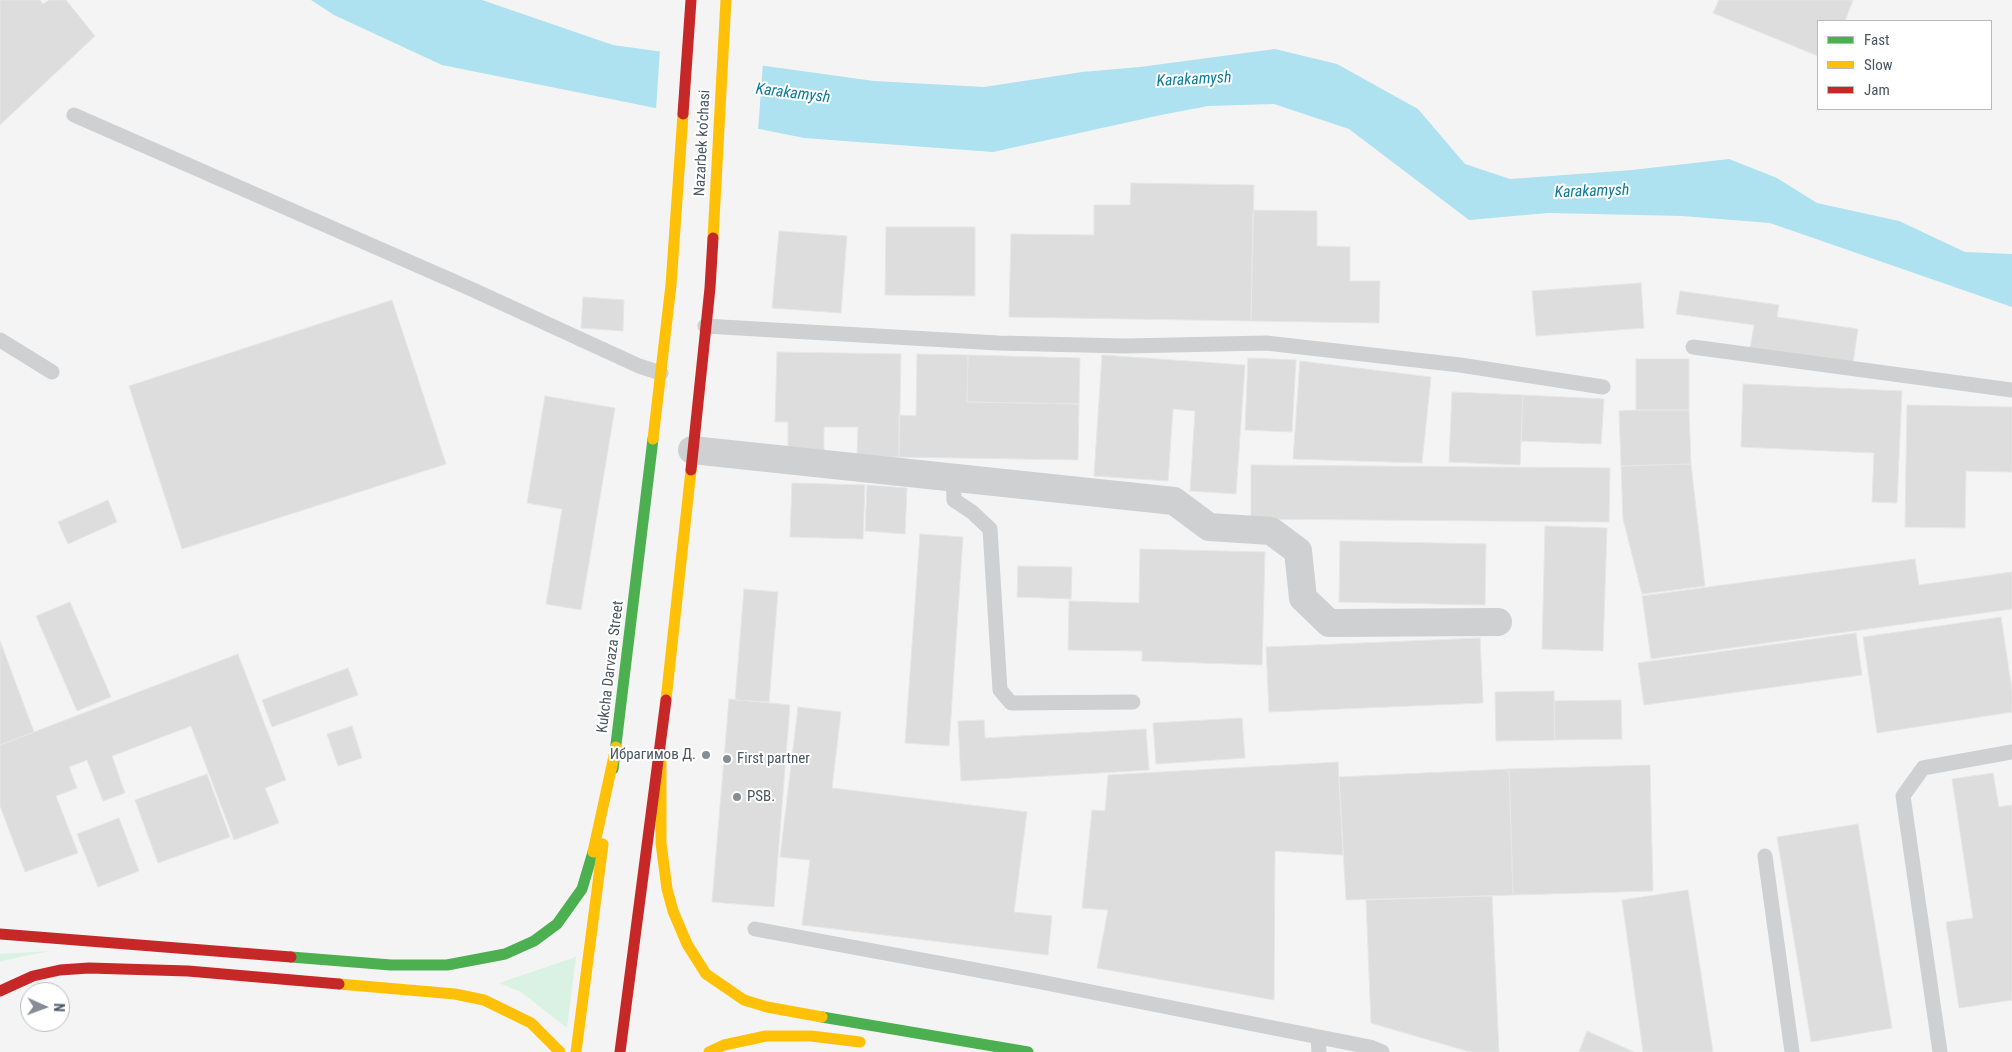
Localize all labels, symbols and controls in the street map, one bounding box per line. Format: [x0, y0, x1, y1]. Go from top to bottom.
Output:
legend [1817, 20, 1992, 110]
text: Fast [1864, 31, 1889, 49]
text: Slow [1864, 56, 1893, 74]
water label: Karakamysh [1156, 68, 1232, 92]
water label: Karakamysh [755, 80, 831, 108]
text: Jam [1864, 81, 1890, 99]
street label: Nazarbek ko'chasi [691, 89, 715, 197]
water label: Karakamysh [1554, 181, 1630, 203]
street label: Kukcha Darvaza Street [594, 600, 628, 734]
place label: Ибрагимов Д. [610, 746, 696, 764]
marker: Ибрагимов Д. [700, 749, 712, 761]
place label: First partner [737, 750, 810, 768]
marker: First partner [721, 753, 733, 765]
place label: PSB. [747, 788, 775, 806]
marker: PSB. [731, 791, 743, 803]
north arrow [20, 982, 70, 1032]
text: N [51, 1003, 67, 1012]

